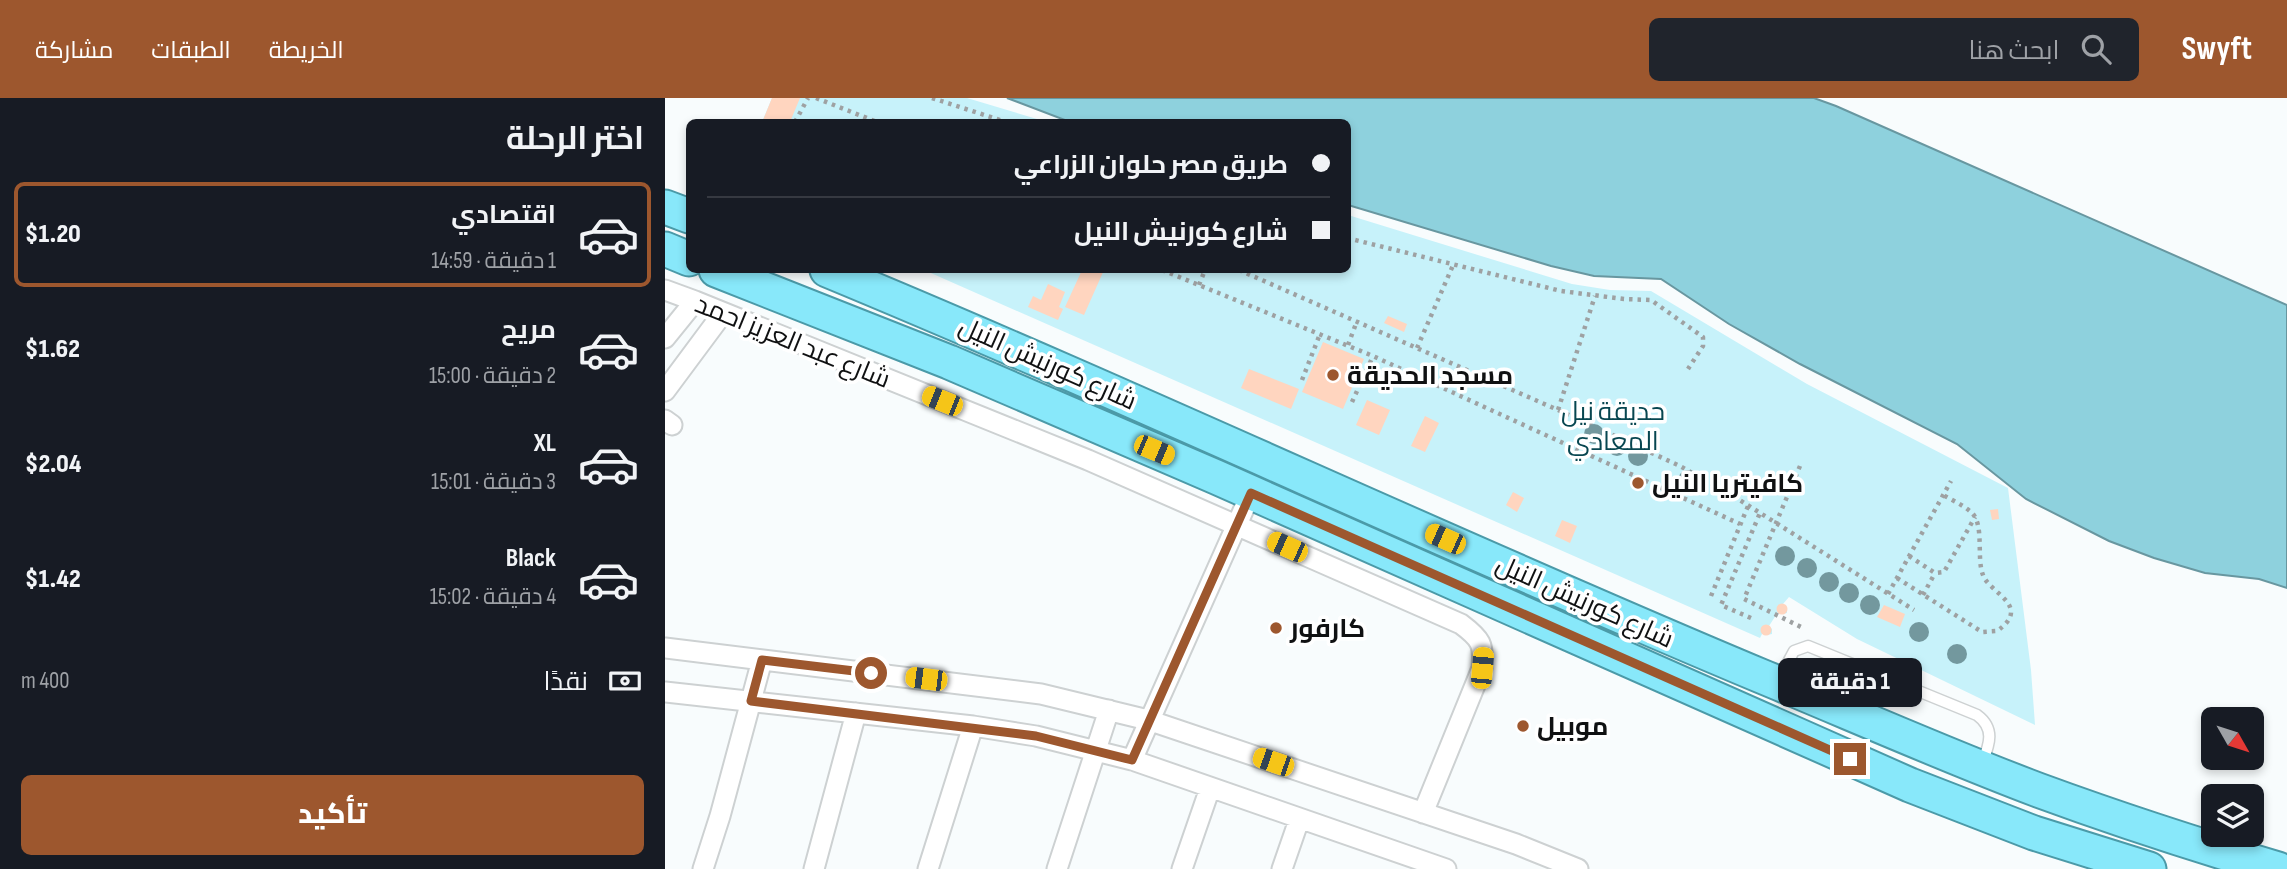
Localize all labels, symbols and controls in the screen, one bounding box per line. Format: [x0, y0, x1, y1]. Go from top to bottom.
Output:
search box [1649, 18, 2139, 81]
text: Swyft [2181, 29, 2252, 69]
icon: search [2077, 30, 2115, 68]
text: مشاركة [35, 36, 113, 65]
text: الطبقات [151, 36, 231, 65]
text: الخريطة [269, 36, 344, 65]
text: ابحث هنا [1968, 36, 2059, 67]
text: اختر الرحلة [506, 120, 644, 159]
text: طريق مصر حلوان الزراعي [1014, 150, 1288, 181]
text: اقتصادي [451, 200, 556, 231]
icon: car [577, 203, 640, 266]
text: شارع كورنيش النيل [1074, 217, 1288, 248]
text: $1.20 [25, 219, 81, 250]
text: 1 دقيقة · 14:59 [431, 247, 556, 275]
street label: شارع عبد العزيز احمد [690, 289, 895, 396]
street label: شارع كورنيش النيل [954, 311, 1141, 417]
text: مريح [501, 315, 556, 346]
icon: car [577, 318, 640, 381]
text: $1.62 [25, 334, 80, 365]
place label: مسجد الحديقة [1347, 361, 1513, 392]
text: 2 دقيقة · 15:00 [429, 362, 556, 390]
marker: مسجد الحديقة [1325, 367, 1341, 383]
car [919, 383, 966, 419]
park label: حديقة نيل المعادي [1561, 397, 1665, 461]
text: XL [534, 428, 556, 459]
car [1131, 432, 1178, 468]
icon: car [577, 433, 640, 496]
text: $2.04 [25, 449, 81, 480]
text: 3 دقيقة · 15:01 [431, 468, 556, 496]
place label: كافيتريا النيل [1652, 469, 1803, 500]
marker: كافيتريا النيل [1630, 475, 1646, 491]
car [1422, 521, 1469, 557]
car [1264, 529, 1311, 565]
text: Black [506, 543, 556, 574]
icon: car [577, 548, 640, 611]
street label: شارع كورنيش النيل [1491, 549, 1678, 655]
text: $1.42 [25, 564, 81, 595]
text: 4 دقيقة · 15:02 [430, 583, 556, 611]
place label: كارفور [1289, 614, 1365, 645]
marker: كارفور [1268, 620, 1284, 636]
car [1470, 646, 1495, 690]
route start [855, 657, 887, 689]
callout: 1 دقيقة [1778, 658, 1922, 706]
icon: cash [606, 662, 644, 700]
car [904, 666, 949, 692]
text: 400 m [21, 667, 70, 695]
text: نقدًا [544, 667, 588, 698]
text: 1 دقيقة [1810, 668, 1890, 696]
north arrow [2201, 707, 2265, 770]
map controls [2201, 707, 2264, 847]
place label: موبيل [1537, 712, 1608, 743]
marker: موبيل [1515, 718, 1531, 734]
route end [1834, 743, 1866, 775]
car [1250, 745, 1297, 779]
button: تأكيد [21, 775, 644, 855]
button: layers [2201, 784, 2264, 847]

